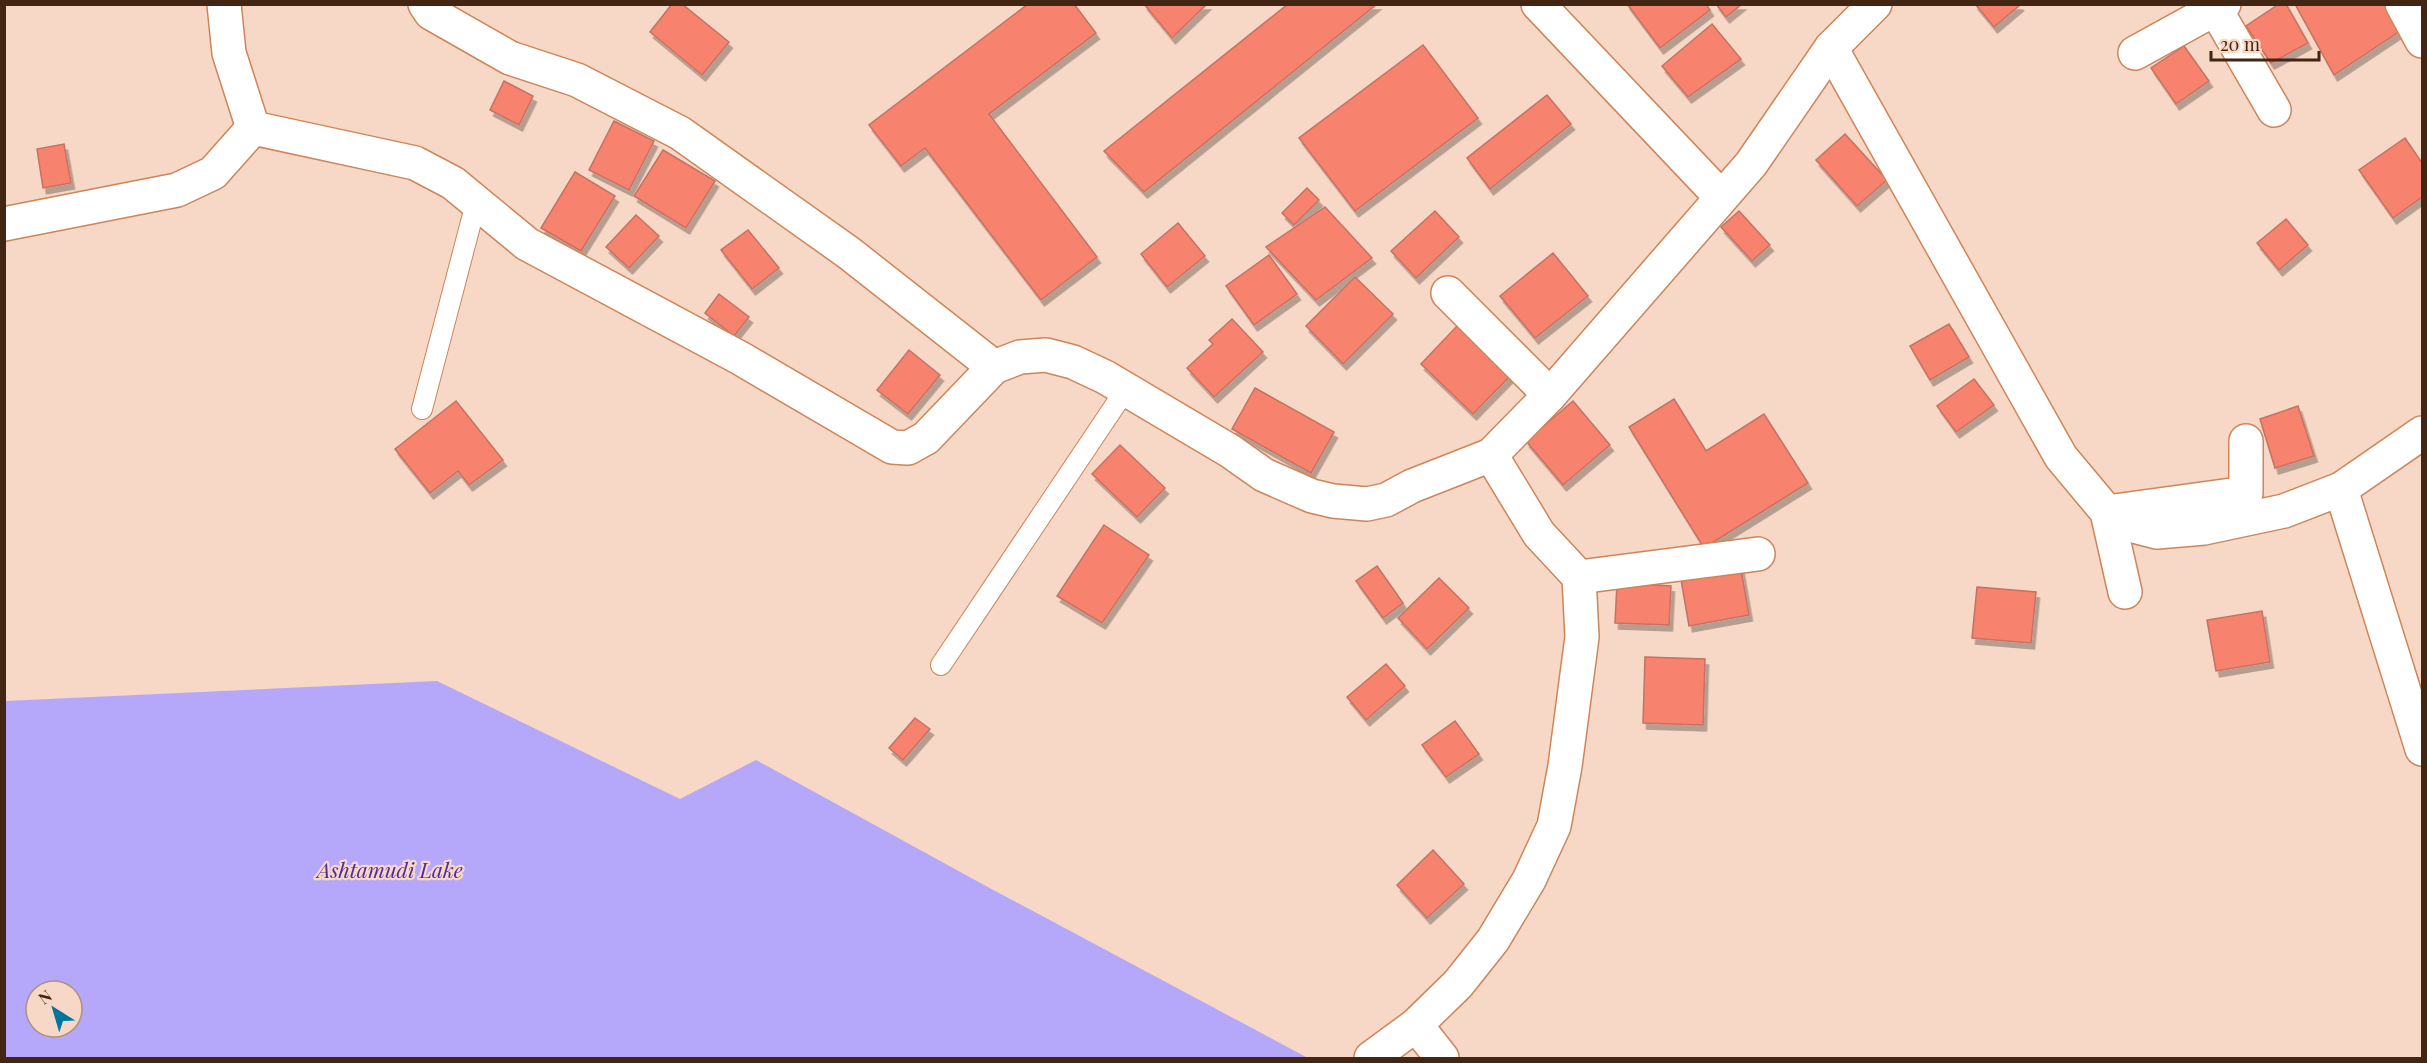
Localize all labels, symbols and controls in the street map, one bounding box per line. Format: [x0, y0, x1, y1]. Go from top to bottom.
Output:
scale bar [2211, 24, 2319, 62]
text: 20 m [2220, 32, 2260, 56]
water label: Ashtamudi Lake [315, 855, 463, 883]
north arrow [24, 979, 84, 1039]
text: N [34, 984, 56, 1008]

